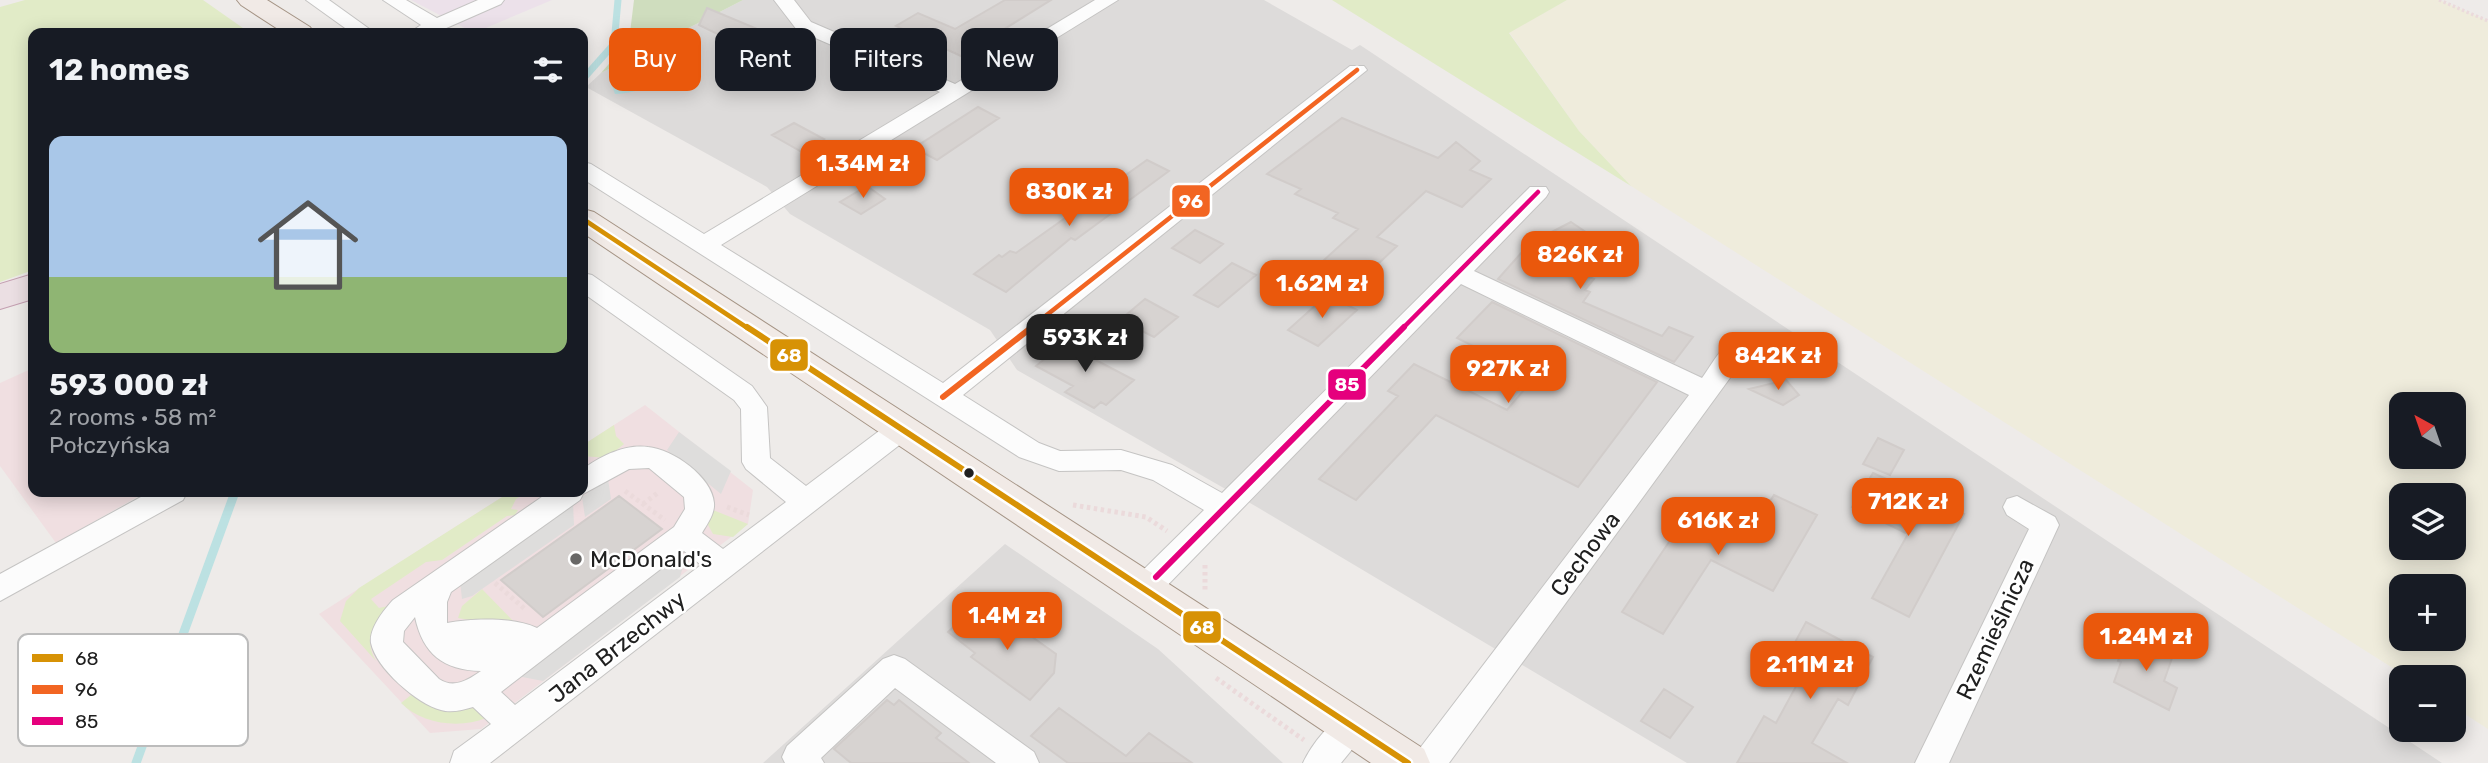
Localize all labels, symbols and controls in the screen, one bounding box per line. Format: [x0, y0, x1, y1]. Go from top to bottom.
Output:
chip: Buy [609, 28, 701, 91]
chip: Rent [715, 28, 816, 91]
chip: Filters [830, 28, 947, 91]
chip: New [961, 28, 1058, 91]
icon: filters [529, 51, 567, 89]
text: 12 homes [49, 52, 190, 88]
pin: 1.34M zł [791, 140, 935, 200]
text: 1.34M zł [816, 149, 910, 177]
pin: 830K zł [1004, 168, 1134, 228]
text: 830K zł [1025, 177, 1113, 205]
icon: home [245, 182, 371, 308]
line badge: 96 [1171, 184, 1211, 218]
text: 96 [1179, 190, 1203, 213]
pin: 826K zł [1515, 232, 1645, 291]
text: 826K zł [1537, 240, 1623, 268]
pin: 1.62M zł [1250, 260, 1394, 320]
text: 1.62M zł [1276, 269, 1368, 297]
pin: 593K zł [1020, 314, 1150, 374]
text: 593K zł [1042, 323, 1128, 351]
pin: 842K zł [1713, 332, 1843, 392]
line badge: 68 [769, 338, 809, 372]
text: 842K zł [1735, 341, 1821, 369]
text: 68 [776, 344, 802, 367]
pin: 927K zł [1443, 346, 1573, 405]
text: 927K zł [1466, 354, 1550, 382]
text: 593 000 zł [49, 367, 208, 403]
line badge: 85 [1327, 368, 1367, 401]
text: 85 [1334, 373, 1360, 396]
north arrow [2389, 392, 2466, 469]
map controls [2389, 392, 2466, 742]
text: 2 rooms · 58 m² [49, 403, 216, 431]
text: Połczyńska [49, 431, 170, 459]
unlabelled marker [962, 466, 976, 480]
pin: 712K zł [1843, 478, 1973, 538]
button: layers [2389, 483, 2466, 560]
text: 712K zł [1868, 487, 1948, 515]
pin: 616K zł [1653, 498, 1783, 557]
street label: Cechowa [1544, 506, 1626, 602]
text: 616K zł [1677, 506, 1759, 534]
place label: McDonald's [590, 545, 712, 573]
marker: McDonald's [568, 551, 584, 567]
street label: Rzemieślnicza [1950, 554, 2040, 704]
button: + [2389, 574, 2466, 651]
street label: Jana Brzechwy [543, 585, 691, 709]
pin: 1.4M zł [942, 592, 1072, 652]
text: 1.4M zł [968, 601, 1046, 629]
line badge: 68 [1182, 610, 1222, 644]
pin: 1.24M zł [2074, 614, 2218, 673]
text: 68 [1189, 616, 1215, 639]
text: 1.24M zł [2099, 622, 2193, 650]
legend [18, 634, 248, 746]
pin: 2.11M zł [1738, 642, 1882, 701]
text: 68 [75, 647, 99, 670]
text: 2.11M zł [1766, 650, 1854, 678]
button: − [2389, 665, 2466, 742]
text: 96 [75, 678, 98, 701]
text: 85 [75, 710, 98, 733]

